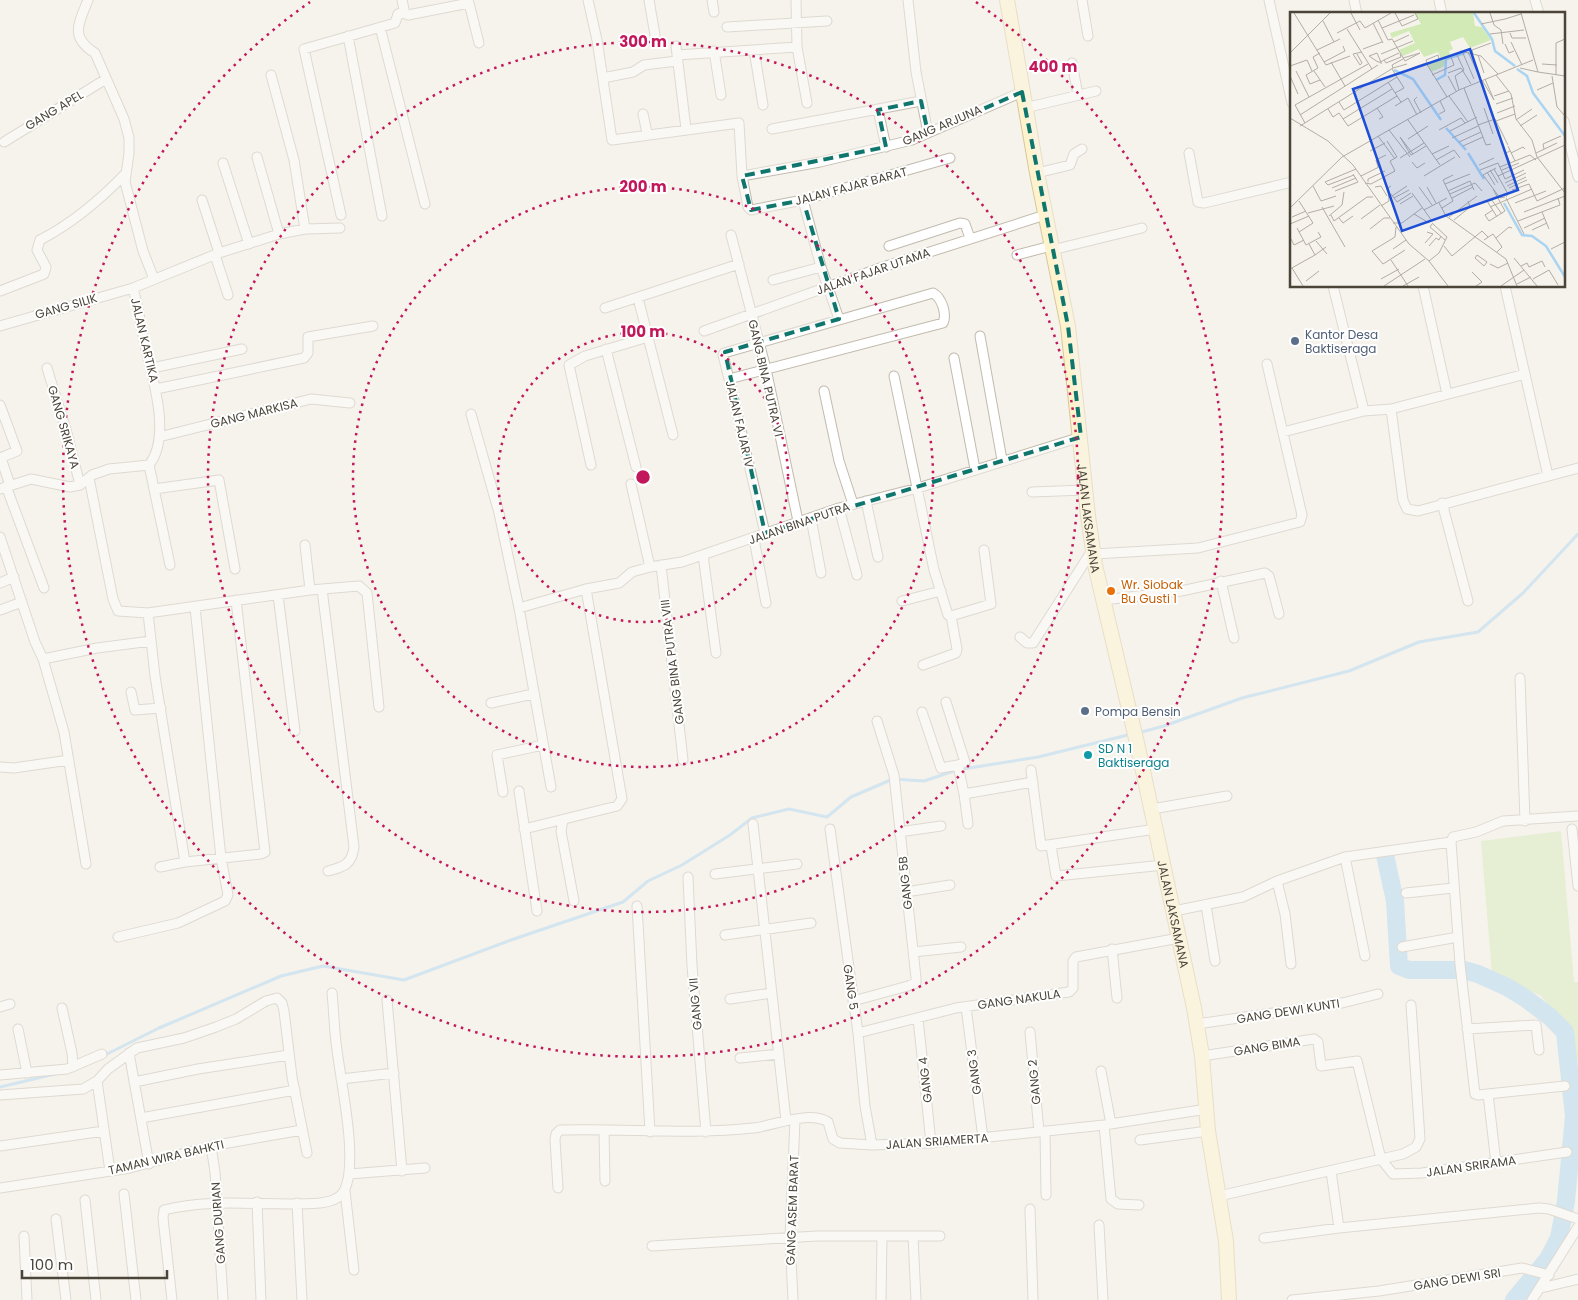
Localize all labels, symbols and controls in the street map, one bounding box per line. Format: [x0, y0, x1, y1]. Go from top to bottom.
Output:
inset map [1290, 12, 1566, 288]
text: 300 m [619, 31, 667, 52]
text: 400 m [1029, 56, 1078, 77]
street label: GANG APEL [22, 86, 86, 134]
street label: GANG ARJUNA [900, 101, 984, 149]
street label: JALAN FAJAR BARAT [793, 163, 910, 209]
text: 200 m [619, 176, 667, 197]
street label: JALAN FAJAR UTAMA [814, 244, 932, 298]
street label: GANG SILIK [33, 289, 99, 323]
street label: JALAN KARTIKA [127, 296, 163, 384]
street label: GANG BINA PUTRA VI [744, 318, 788, 438]
text: 100 m [621, 321, 665, 342]
place label: Kantor Desa Baktiseraga [1305, 326, 1378, 357]
marker: Kantor Desa Baktiseraga [1289, 335, 1301, 347]
street label: JALAN FAJAR IV [722, 378, 758, 470]
street label: GANG SRIKAYA [44, 383, 84, 471]
street label: GANG MARKISA [209, 394, 299, 432]
street label: JALAN LAKSAMANA [1074, 463, 1105, 575]
centre of rings [634, 468, 652, 486]
street label: JALAN BINA PUTRA [746, 498, 852, 548]
place label: Wr. Siobak Bu Gusti 1 [1121, 576, 1184, 607]
marker: Wr. Siobak Bu Gusti 1 [1105, 585, 1117, 597]
street label: GANG BINA PUTRA VIII [656, 599, 688, 725]
place label: Pompa Bensin [1095, 703, 1181, 720]
marker: Pompa Bensin [1079, 705, 1091, 717]
place label: SD N 1 Baktiseraga [1098, 740, 1170, 771]
marker: SD N 1 Baktiseraga [1082, 749, 1094, 761]
street label: GANG 5B [894, 856, 916, 910]
street label: JALAN LAKSAMANA [1154, 858, 1194, 970]
street label: GANG 5 [839, 963, 863, 1011]
street label: GANG VII [684, 977, 706, 1031]
street label: GANG NAKULA [976, 985, 1062, 1013]
street label: GANG DEWI KUNTI [1235, 994, 1341, 1028]
street label: GANG BIMA [1233, 1032, 1301, 1060]
street label: GANG 3 [963, 1048, 985, 1096]
street label: GANG 4 [914, 1056, 936, 1104]
street label: GANG 2 [1024, 1059, 1044, 1105]
street label: JALAN SRIAMERTA [885, 1129, 989, 1153]
street label: TAMAN WIRA BAHKTI [106, 1135, 226, 1179]
street label: JALAN SRIRAMA [1425, 1151, 1517, 1181]
street label: GANG ASEM BARAT [782, 1154, 802, 1266]
street label: GANG DURIAN [207, 1182, 229, 1264]
scale bar [22, 1248, 168, 1280]
text: 100 m [30, 1254, 73, 1275]
street label: GANG DEWI SRI [1412, 1264, 1502, 1294]

